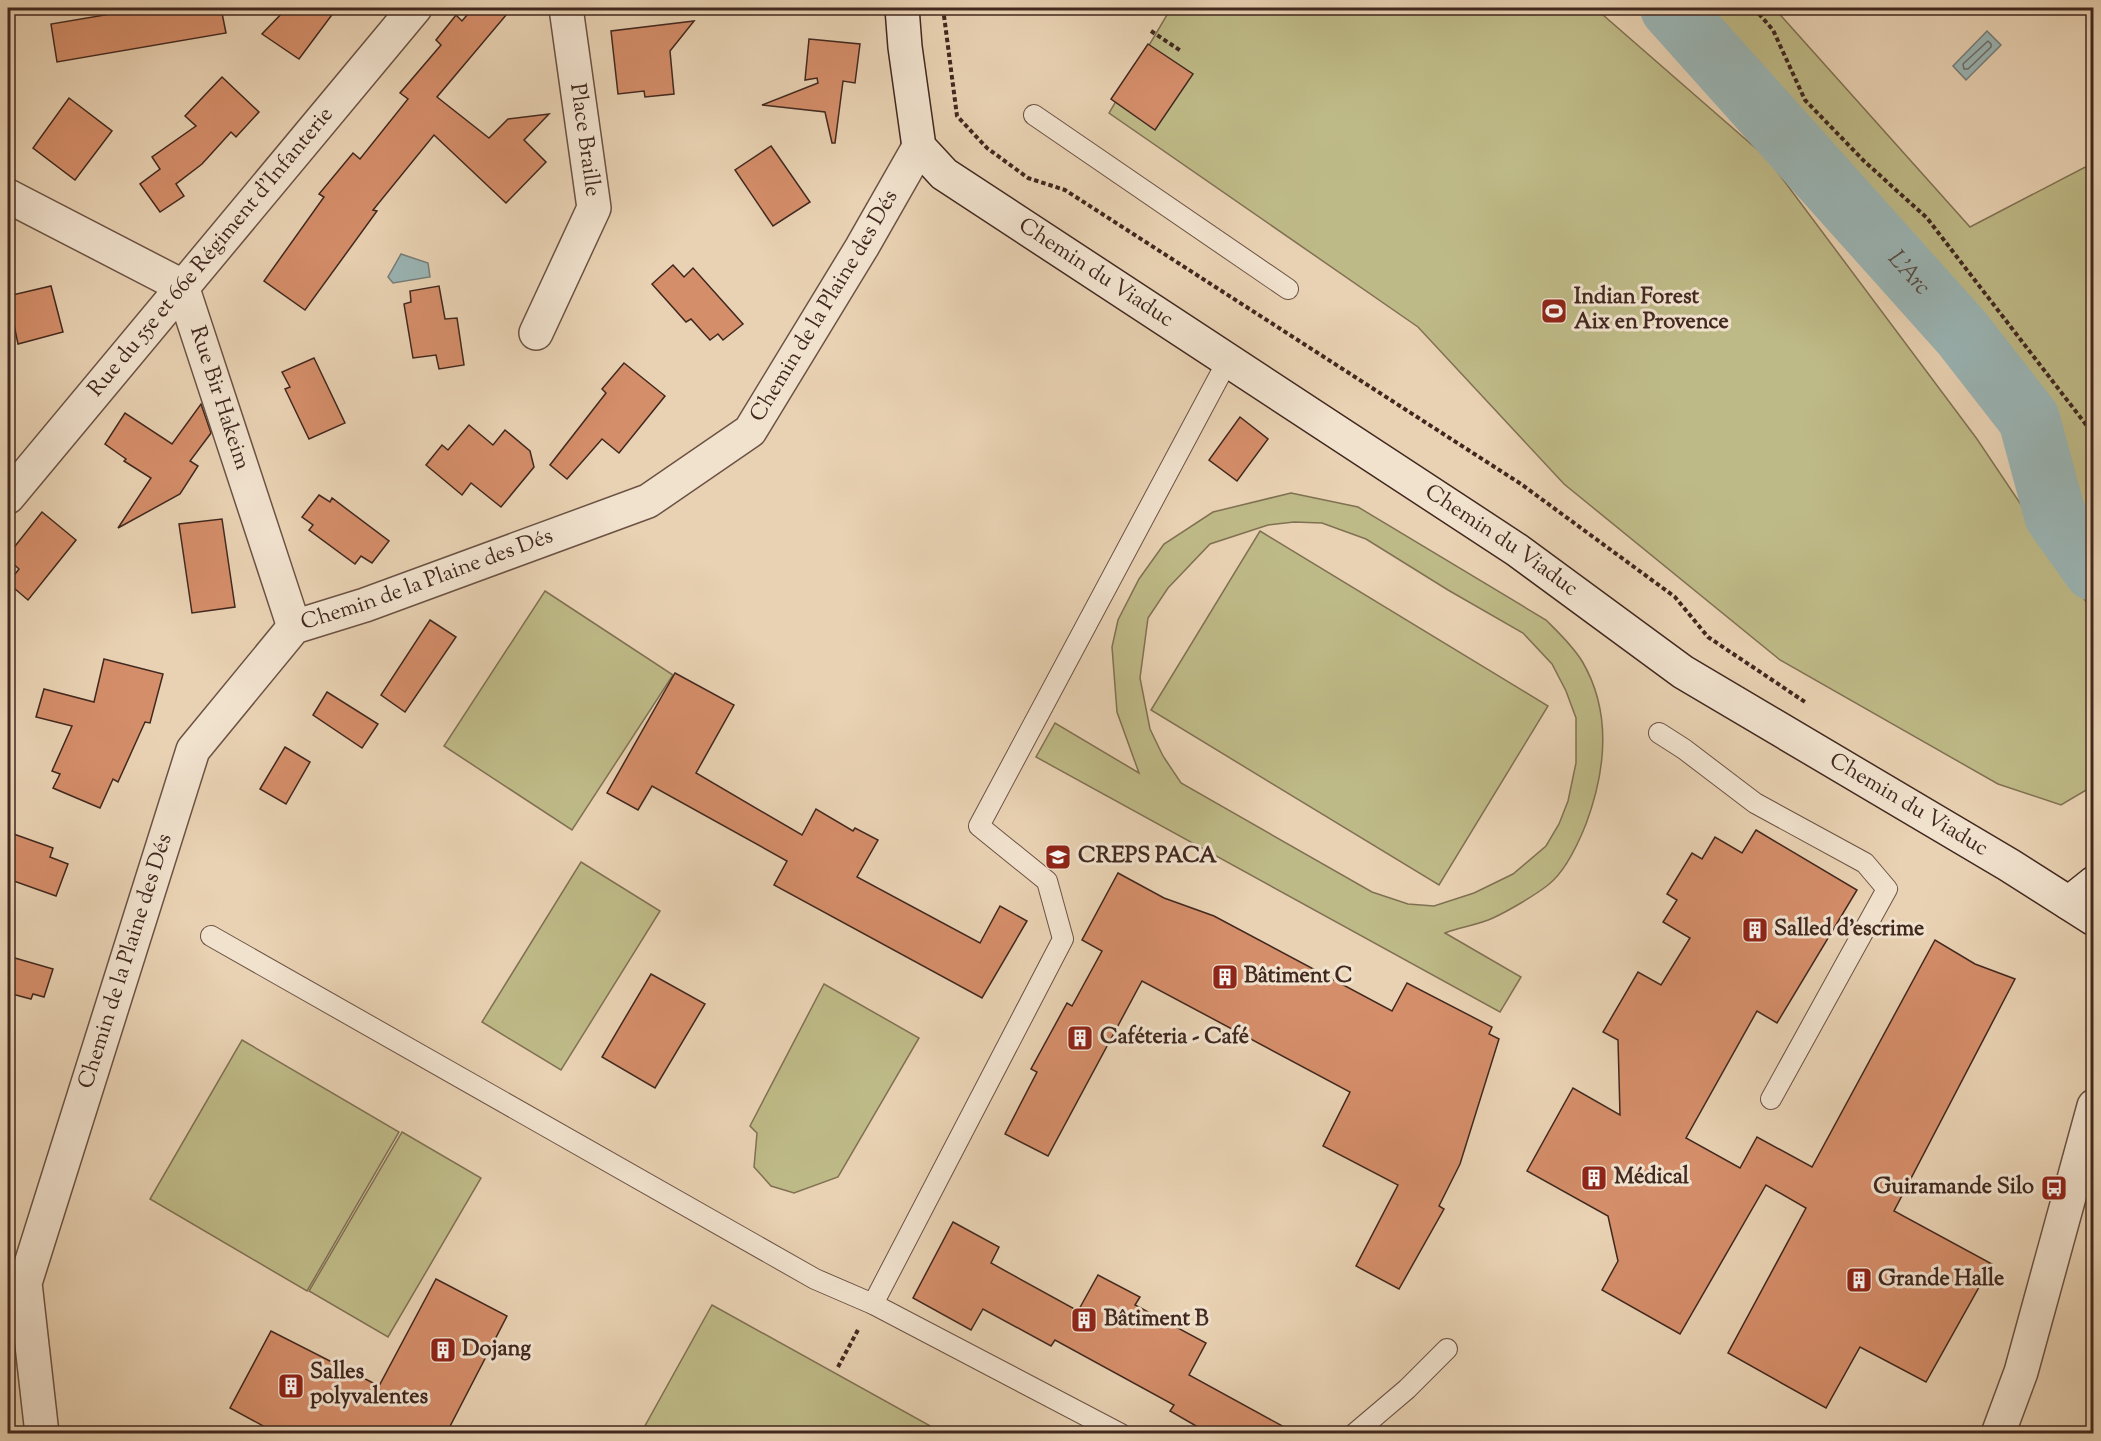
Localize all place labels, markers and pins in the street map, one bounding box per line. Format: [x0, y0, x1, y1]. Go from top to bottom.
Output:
place label: Indian Forest Aix en Provence [1574, 282, 1729, 339]
sports icon: Indian Forest Aix en Provence [1539, 296, 1569, 326]
place label: CREPS PACA [1078, 841, 1217, 873]
school or university icon: CREPS PACA [1043, 842, 1073, 872]
place label: Salled d'escrime [1774, 914, 1924, 946]
building icon: Salled d'escrime [1740, 915, 1770, 945]
place label: Bâtiment C [1244, 961, 1353, 993]
building icon: Bâtiment C [1210, 962, 1240, 992]
place label: Caféteria - Café [1100, 1022, 1249, 1054]
building icon: Caféteria - Café [1065, 1023, 1095, 1053]
place label: Médical [1614, 1162, 1690, 1194]
building icon: Médical [1579, 1163, 1609, 1193]
place label: Guiramande Silo [1873, 1172, 2034, 1204]
bus stop icon: Guiramande Silo [2039, 1173, 2069, 1203]
place label: Grande Halle [1878, 1264, 2004, 1296]
building icon: Grande Halle [1844, 1265, 1874, 1295]
place label: Bâtiment B [1104, 1304, 1209, 1336]
building icon: Bâtiment B [1069, 1305, 1099, 1335]
place label: Dojang [462, 1334, 531, 1366]
building icon: Dojang [428, 1335, 458, 1365]
place label: Salles polyvalentes [310, 1357, 428, 1414]
building icon: Salles polyvalentes [276, 1371, 306, 1401]

